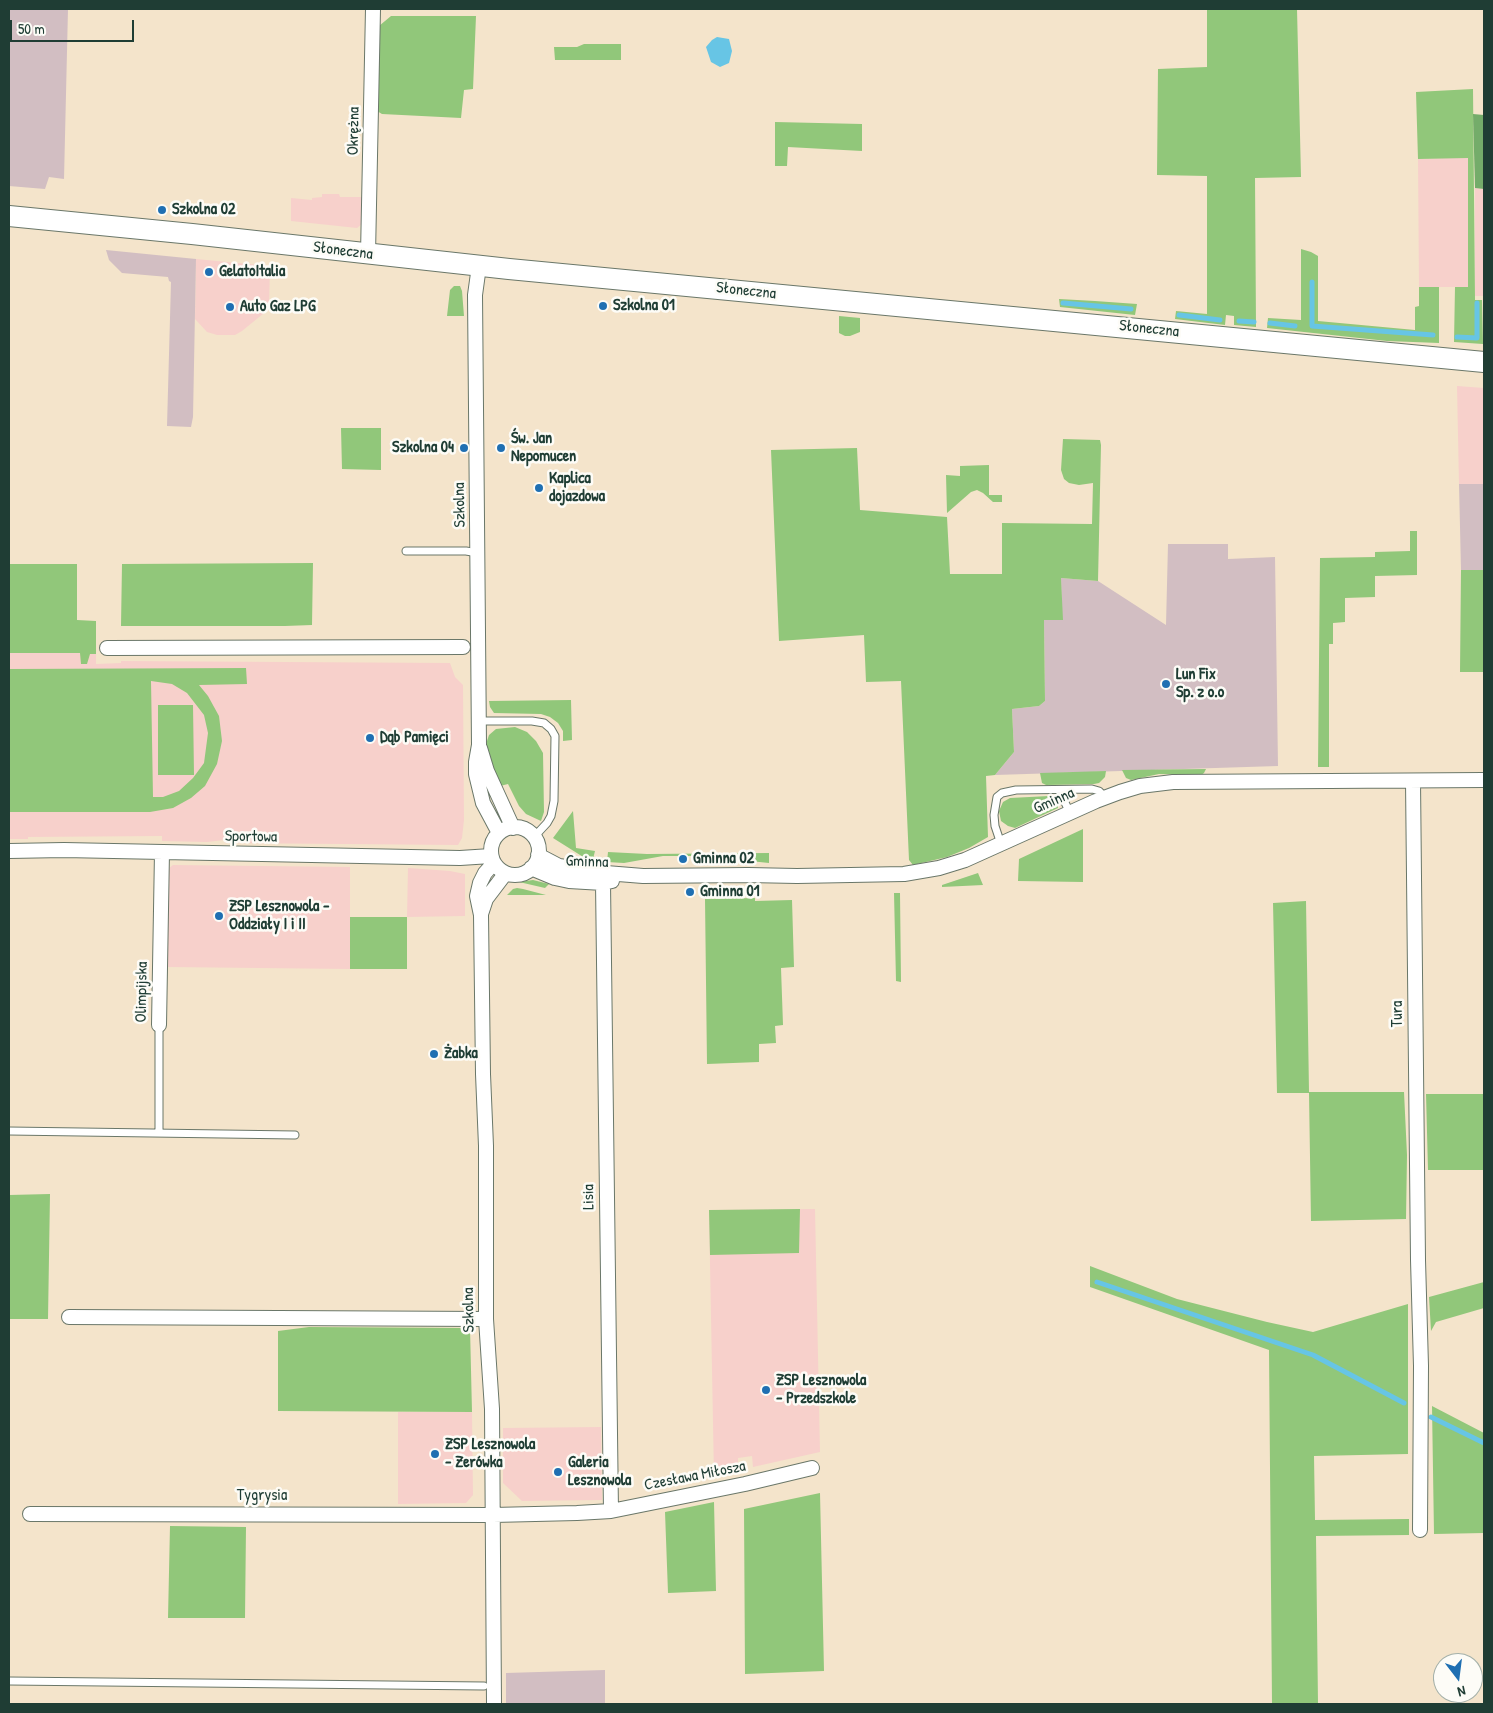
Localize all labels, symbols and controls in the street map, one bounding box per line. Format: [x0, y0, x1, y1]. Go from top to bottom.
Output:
scale bar [12, 10, 136, 42]
text: 50 m [18, 18, 45, 39]
street label: Okrężna [344, 107, 364, 155]
place label: Szkolna 02 [172, 200, 235, 220]
marker: Szkolna 02 [156, 204, 168, 216]
street label: Słoneczna [312, 238, 374, 264]
place label: GelatoItalia [219, 262, 285, 282]
marker: GelatoItalia [203, 266, 215, 278]
street label: Słoneczna [715, 278, 777, 304]
place label: Szkolna 01 [613, 296, 675, 316]
place label: Auto Gaz LPG [240, 297, 316, 317]
marker: Szkolna 01 [597, 300, 609, 312]
marker: Auto Gaz LPG [224, 301, 236, 313]
street label: Słoneczna [1118, 316, 1180, 342]
place label: Św. Jan Nepomucen [511, 429, 576, 467]
place label: Szkolna 04 [392, 438, 454, 458]
marker: Szkolna 04 [458, 442, 470, 454]
marker: Św. Jan Nepomucen [495, 442, 507, 454]
place label: Kaplica dojazdowa [549, 469, 605, 507]
street label: Szkolna [450, 482, 470, 528]
marker: Kaplica dojazdowa [533, 482, 545, 494]
place label: Lun Fix Sp. z o.o [1176, 665, 1224, 703]
marker: Lun Fix Sp. z o.o [1160, 678, 1172, 690]
place label: Dąb Pamięci [380, 728, 449, 748]
marker: Dąb Pamięci [364, 732, 376, 744]
street label: Gminna [1031, 784, 1077, 818]
street label: Sportowa [225, 827, 277, 847]
place label: Gminna 02 [693, 849, 754, 869]
street label: Gminna [565, 852, 609, 872]
marker: Gminna 02 [677, 853, 689, 865]
place label: Gminna 01 [700, 882, 760, 902]
marker: Gminna 01 [684, 886, 696, 898]
place label: ZSP Lesznowola - Oddziały I i II [229, 897, 329, 935]
marker: ZSP Lesznowola - Oddziały I i II [213, 910, 225, 922]
street label: Olimpijska [132, 961, 152, 1023]
street label: Tura [1388, 1001, 1408, 1027]
place label: Żabka [444, 1044, 478, 1064]
marker: Żabka [428, 1048, 440, 1060]
street label: Lisia [579, 1184, 599, 1210]
street label: Szkolna [459, 1287, 479, 1333]
place label: ZSP Lesznowola - Przedszkole [776, 1371, 866, 1409]
marker: ZSP Lesznowola - Przedszkole [760, 1384, 772, 1396]
place label: ZSP Lesznowola - Zerówka [445, 1435, 535, 1473]
marker: ZSP Lesznowola - Zerówka [429, 1448, 441, 1460]
place label: Galeria Lesznowola [568, 1453, 631, 1491]
street label: Czesława Miłosza [643, 1457, 747, 1495]
marker: Galeria Lesznowola [552, 1466, 564, 1478]
street label: Tygrysia [237, 1486, 287, 1506]
north arrow [1433, 1653, 1483, 1703]
text: N [1456, 1682, 1468, 1702]

